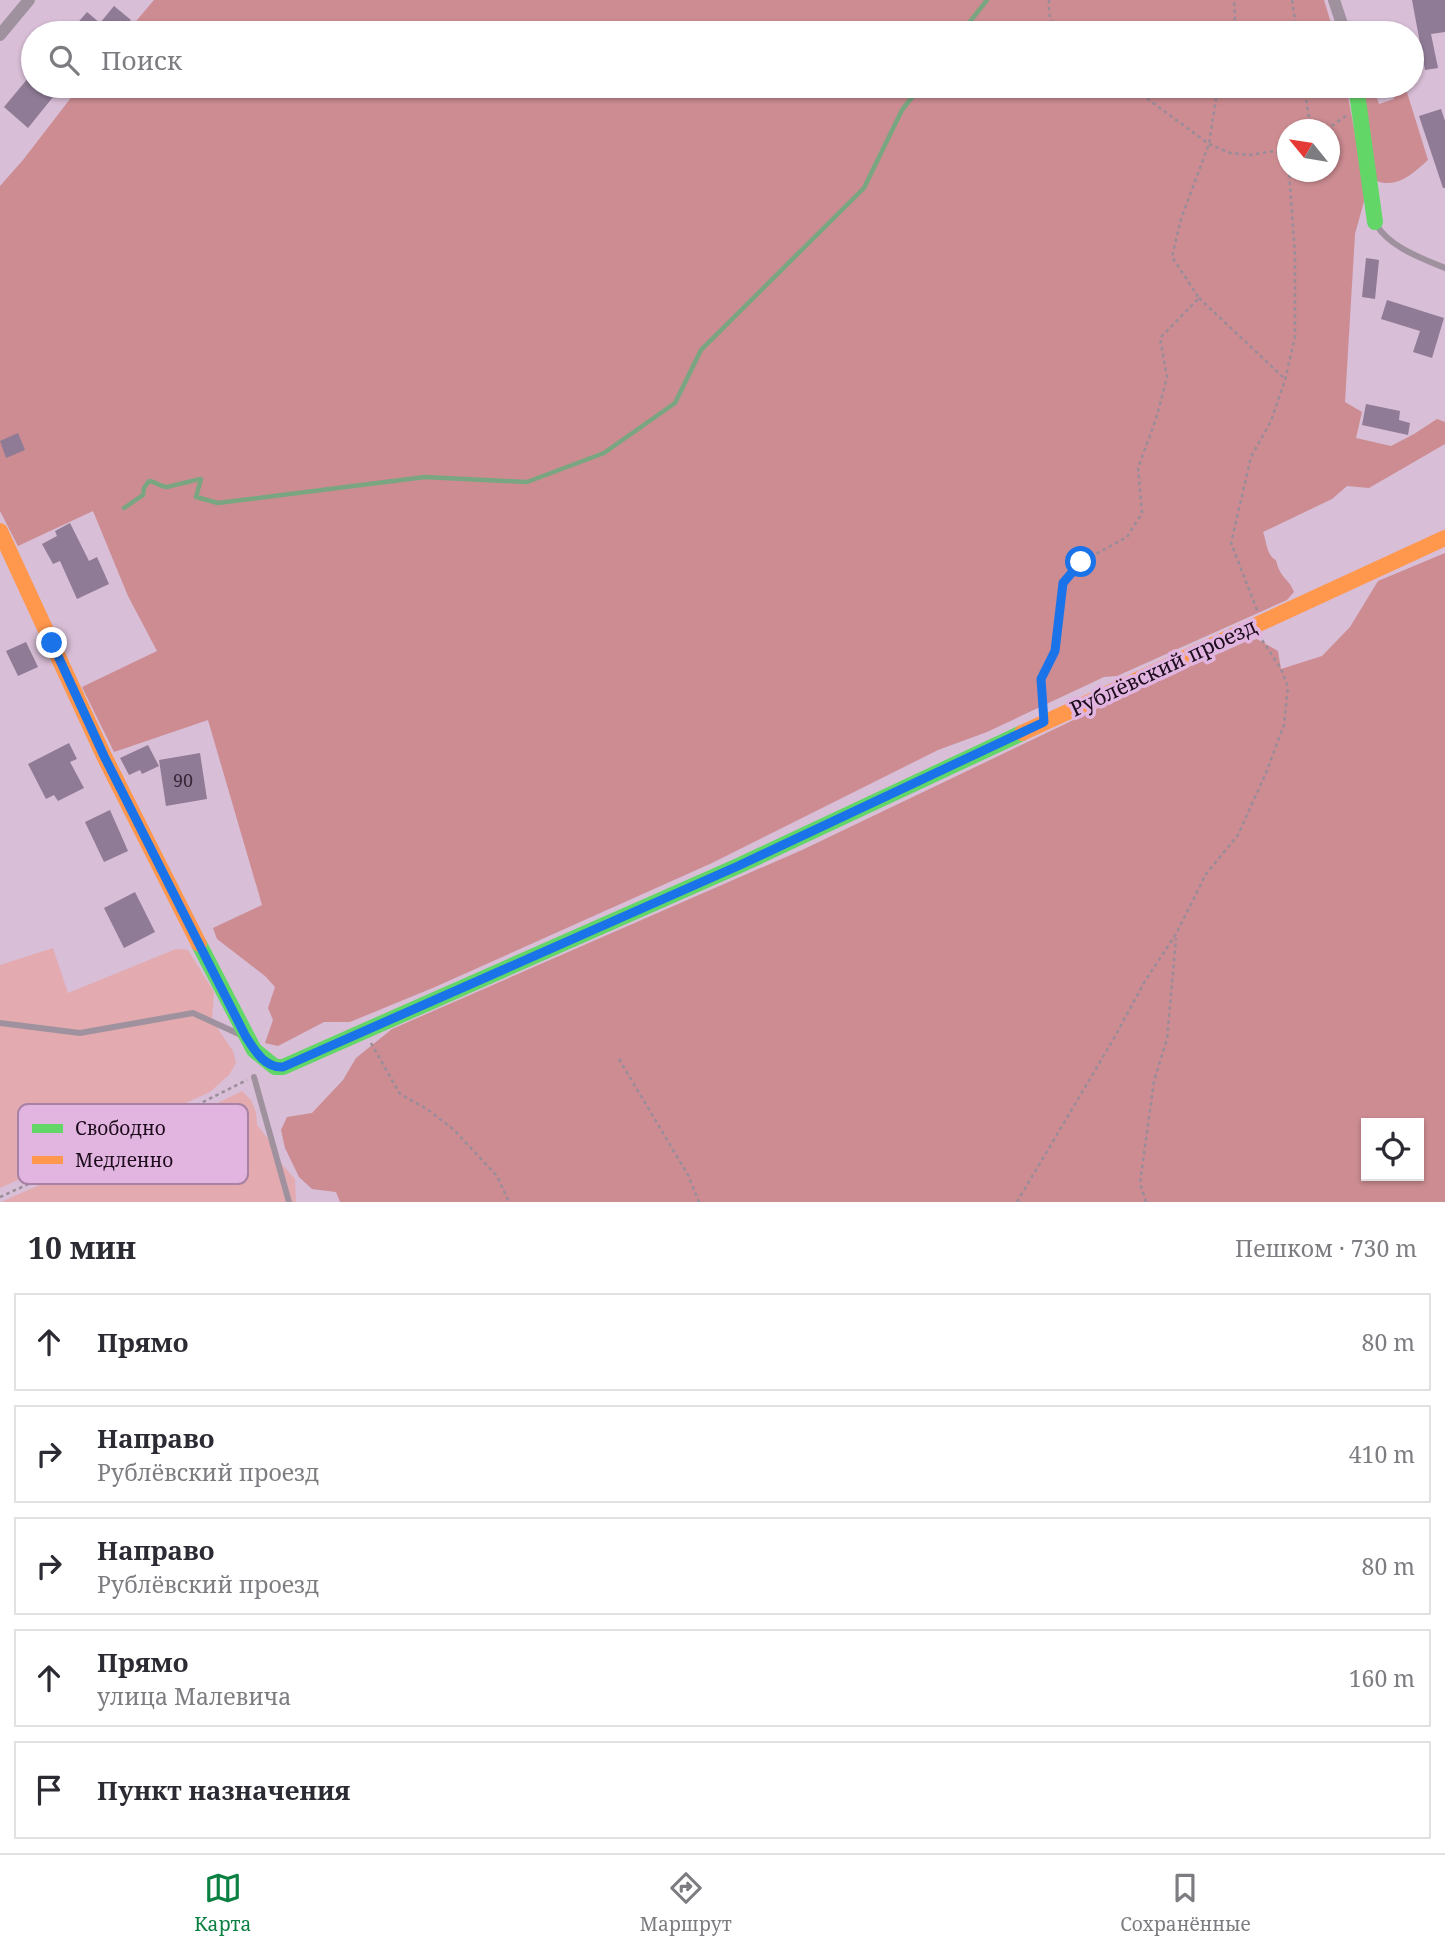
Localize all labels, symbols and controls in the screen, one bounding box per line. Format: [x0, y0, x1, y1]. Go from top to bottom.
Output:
search box [21, 21, 1424, 98]
icon: search [45, 41, 83, 79]
text: Поиск [101, 42, 182, 78]
north arrow [1277, 119, 1340, 182]
route start [1065, 546, 1096, 577]
street label: Рублёвский проезд [1065, 611, 1261, 723]
route end [36, 627, 67, 658]
house number: 90 [173, 768, 193, 792]
legend [18, 1104, 248, 1184]
text: Свободно [75, 1115, 166, 1141]
map controls [1361, 1118, 1424, 1181]
button: locate [1361, 1118, 1424, 1181]
text: Медленно [75, 1147, 173, 1173]
text: 10 мин [28, 1227, 136, 1268]
text: Пешком · 730 m [1235, 1232, 1417, 1264]
icon: ahead [30, 1323, 68, 1361]
text: Прямо [97, 1324, 188, 1360]
text: 80 m [1362, 1326, 1415, 1358]
text: Направо [97, 1420, 215, 1456]
icon: right [30, 1435, 68, 1473]
text: 410 m [1349, 1438, 1415, 1470]
text: Рублёвский проезд [97, 1456, 319, 1488]
text: Направо [97, 1532, 215, 1568]
icon: right [30, 1547, 68, 1585]
text: 80 m [1362, 1550, 1415, 1582]
text: Рублёвский проезд [97, 1568, 319, 1600]
text: Прямо [97, 1644, 188, 1680]
icon: ahead [30, 1659, 68, 1697]
text: 160 m [1349, 1662, 1415, 1694]
text: улица Малевича [97, 1680, 291, 1712]
icon: arrive [30, 1771, 68, 1809]
text: Пункт назначения [97, 1772, 350, 1808]
tab: Карта [194, 1869, 251, 1937]
tab: Маршрут [640, 1869, 732, 1937]
tab: Сохранённые [1120, 1869, 1251, 1937]

